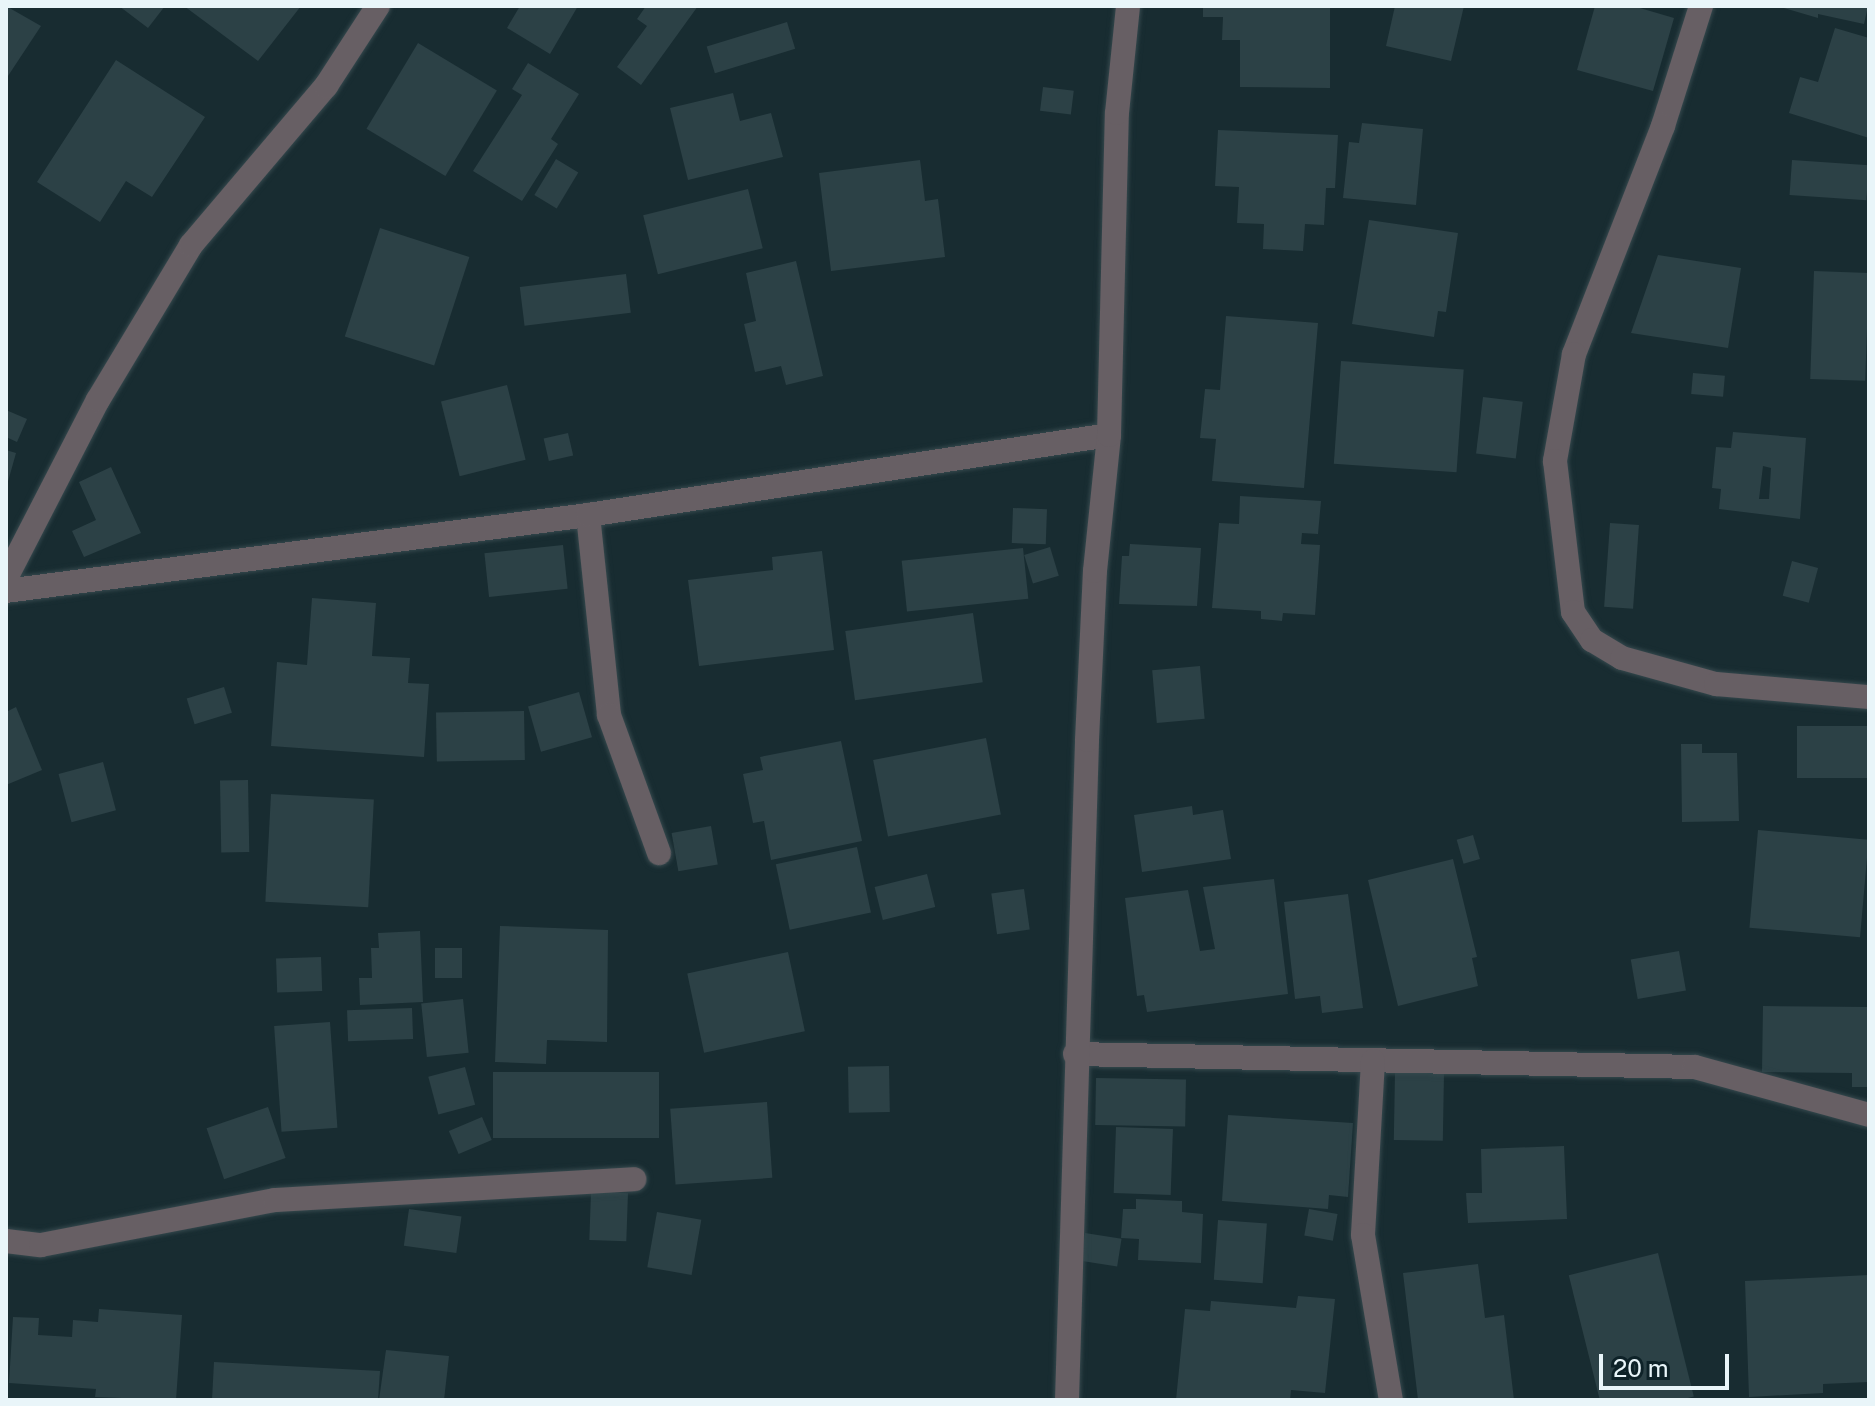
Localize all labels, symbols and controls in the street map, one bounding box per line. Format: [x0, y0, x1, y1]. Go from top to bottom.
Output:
scale bar [1603, 1338, 1733, 1388]
text: 20 m [1613, 1354, 1669, 1382]

